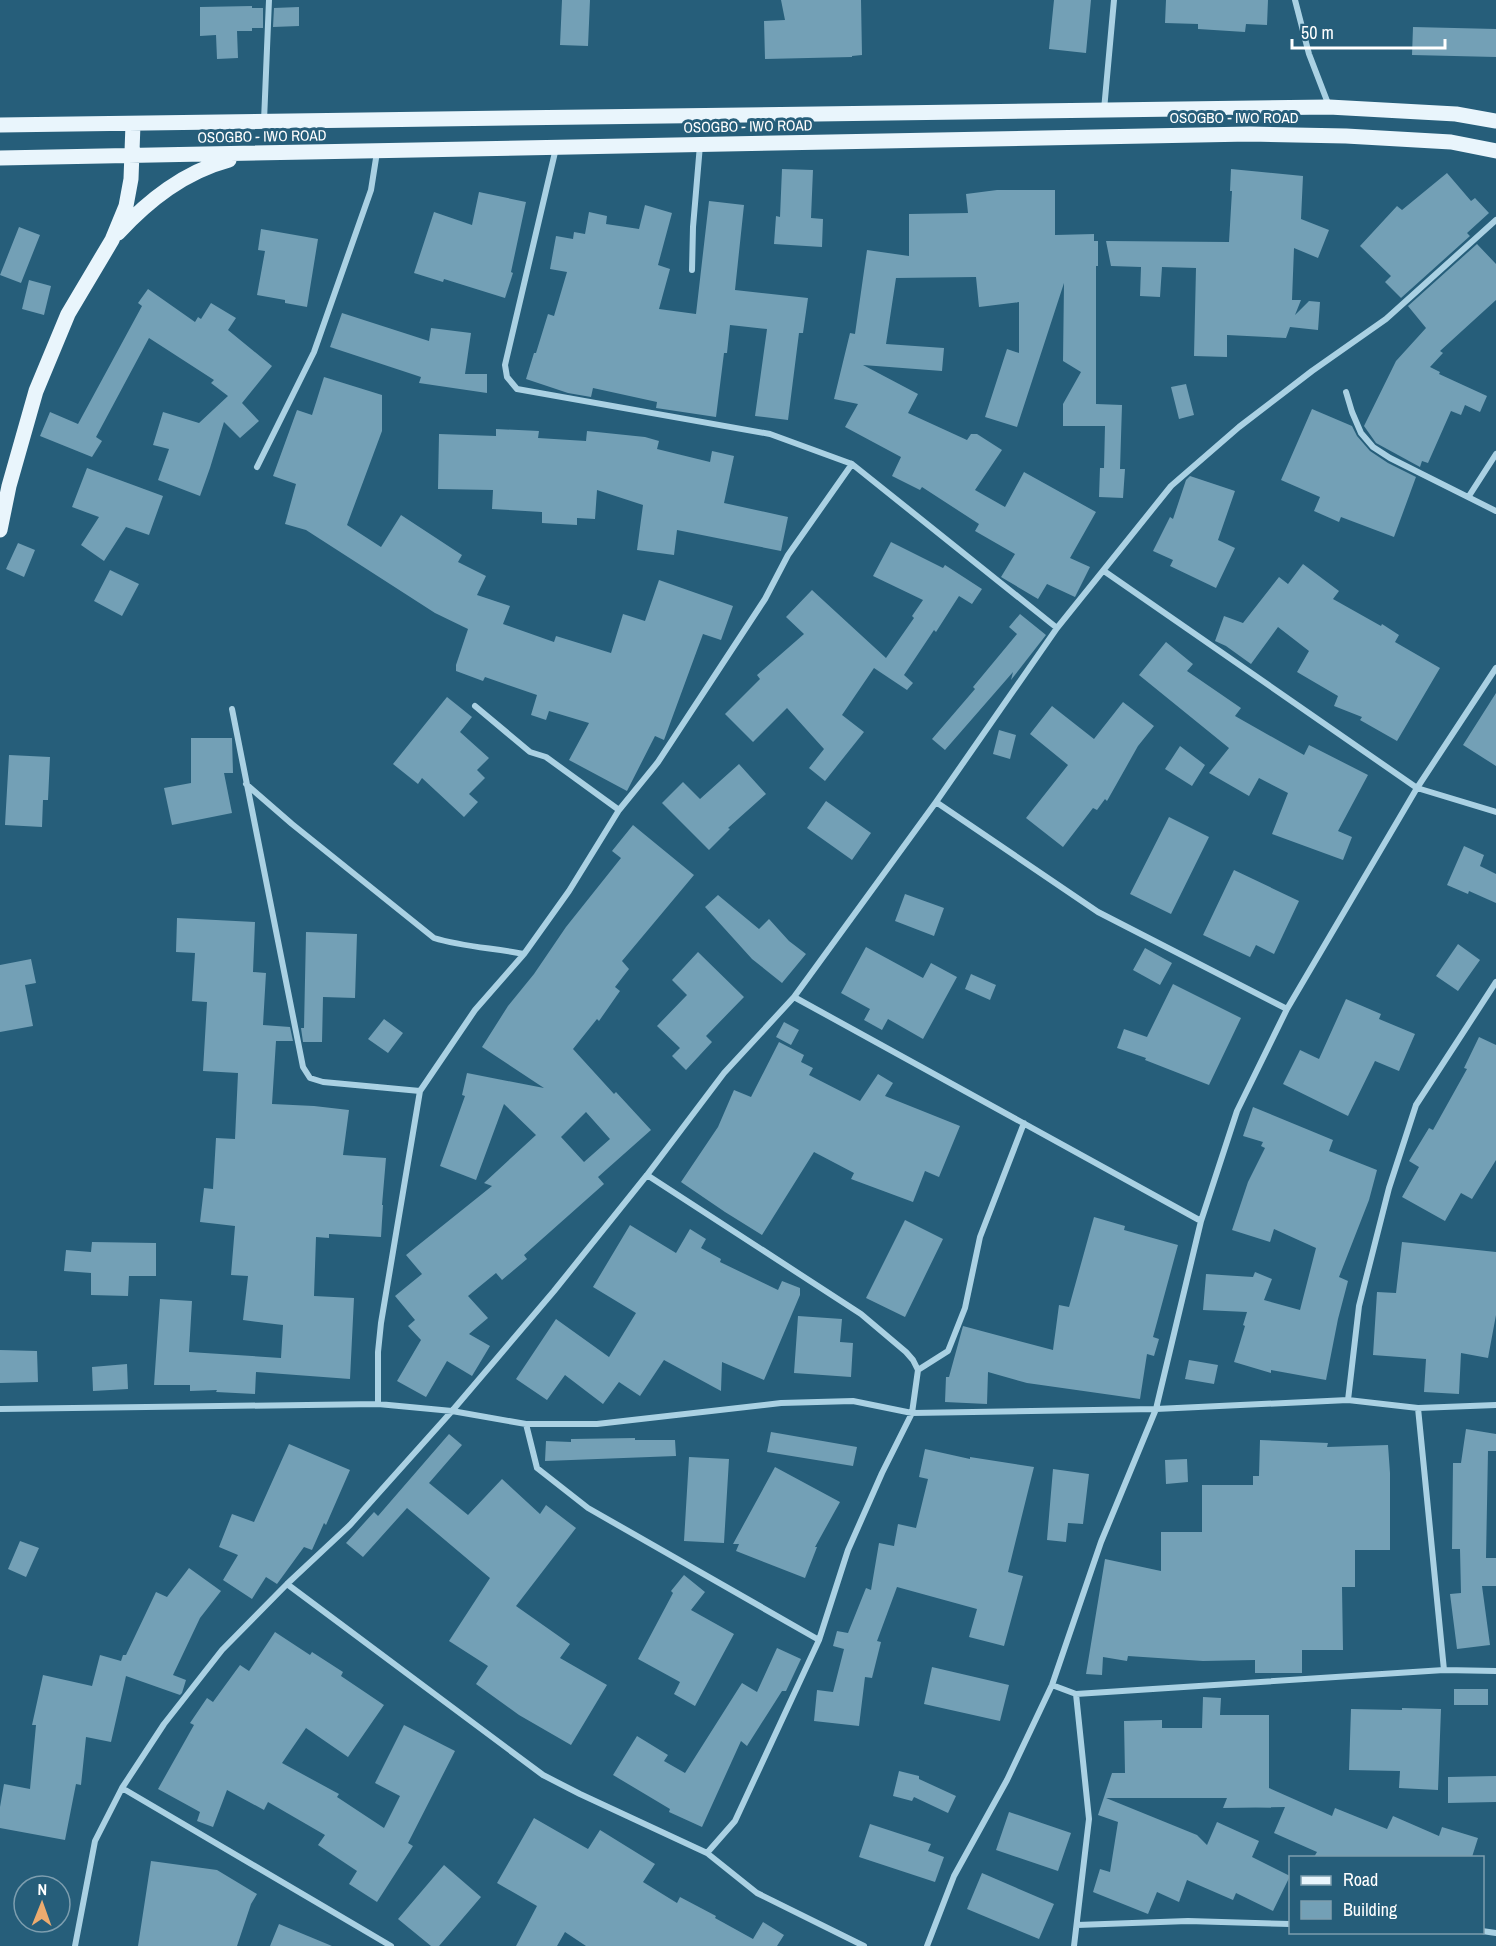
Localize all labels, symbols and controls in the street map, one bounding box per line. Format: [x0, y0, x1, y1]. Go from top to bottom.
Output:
scale bar [1292, 12, 1445, 50]
text: 50 m [1301, 20, 1334, 45]
street label: OSOGBO - IWO ROAD [1169, 107, 1299, 128]
street label: OSOGBO - IWO ROAD [683, 114, 813, 138]
street label: OSOGBO - IWO ROAD [197, 124, 327, 148]
legend [1289, 1856, 1484, 1934]
text: Road [1343, 1867, 1378, 1892]
north arrow [12, 1874, 72, 1934]
text: N [37, 1878, 47, 1900]
text: Building [1343, 1897, 1398, 1922]

